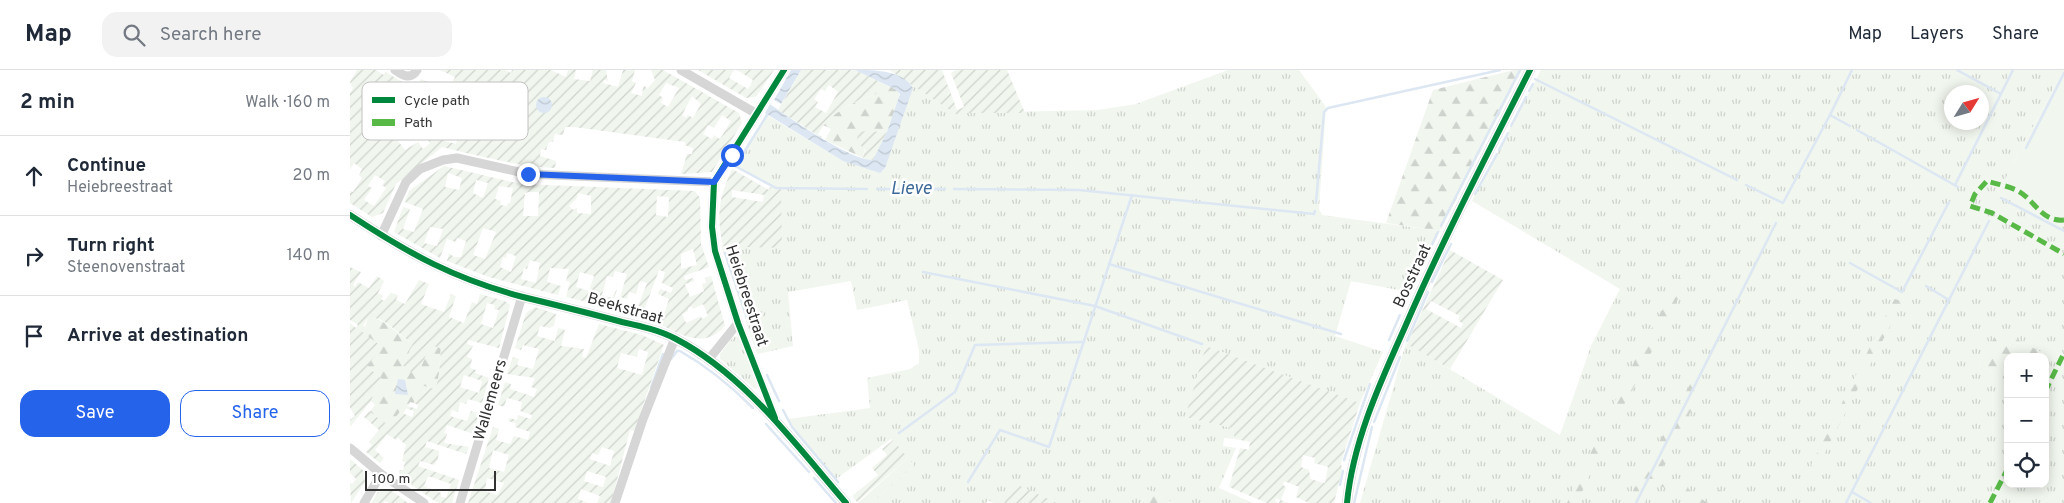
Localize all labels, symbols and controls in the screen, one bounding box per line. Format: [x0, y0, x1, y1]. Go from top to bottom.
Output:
search box [102, 12, 452, 57]
text: Map [25, 20, 72, 50]
icon: search [120, 21, 148, 49]
text: Search here [160, 23, 261, 47]
text: Map [1848, 23, 1882, 46]
text: Layers [1910, 23, 1964, 46]
text: Share [1992, 23, 2039, 46]
legend [362, 82, 528, 140]
north arrow [1944, 85, 1989, 130]
text: 2 min [20, 89, 75, 116]
text: Walk · 160 m [245, 93, 330, 113]
text: Cycle path [404, 93, 470, 110]
text: Path [404, 115, 433, 132]
route start [721, 144, 744, 167]
text: Continue [67, 154, 146, 178]
icon: ahead [20, 162, 48, 190]
route end [517, 163, 540, 186]
text: 20 m [293, 166, 330, 186]
text: Heiebreestraat [67, 178, 173, 198]
water label: Lieve [890, 178, 932, 201]
text: Turn right [67, 234, 155, 258]
street label: Bosstraat [1390, 241, 1436, 311]
icon: right [20, 242, 48, 270]
street label: Heiebreestraat [720, 243, 772, 349]
text: 140 m [287, 246, 330, 266]
text: Steenovenstraat [67, 258, 185, 278]
street label: Beekstraat [585, 289, 665, 329]
icon: arrive [20, 322, 48, 350]
text: Arrive at destination [67, 324, 248, 348]
map controls [2004, 353, 2049, 488]
button: + [2004, 353, 2049, 398]
street label: Wallemeers [470, 357, 512, 443]
button: Save [20, 390, 170, 437]
button: Share [180, 390, 330, 437]
button: − [2004, 398, 2049, 443]
button: locate [2004, 443, 2049, 488]
scale bar [365, 468, 496, 491]
text: 100 m [372, 471, 410, 488]

